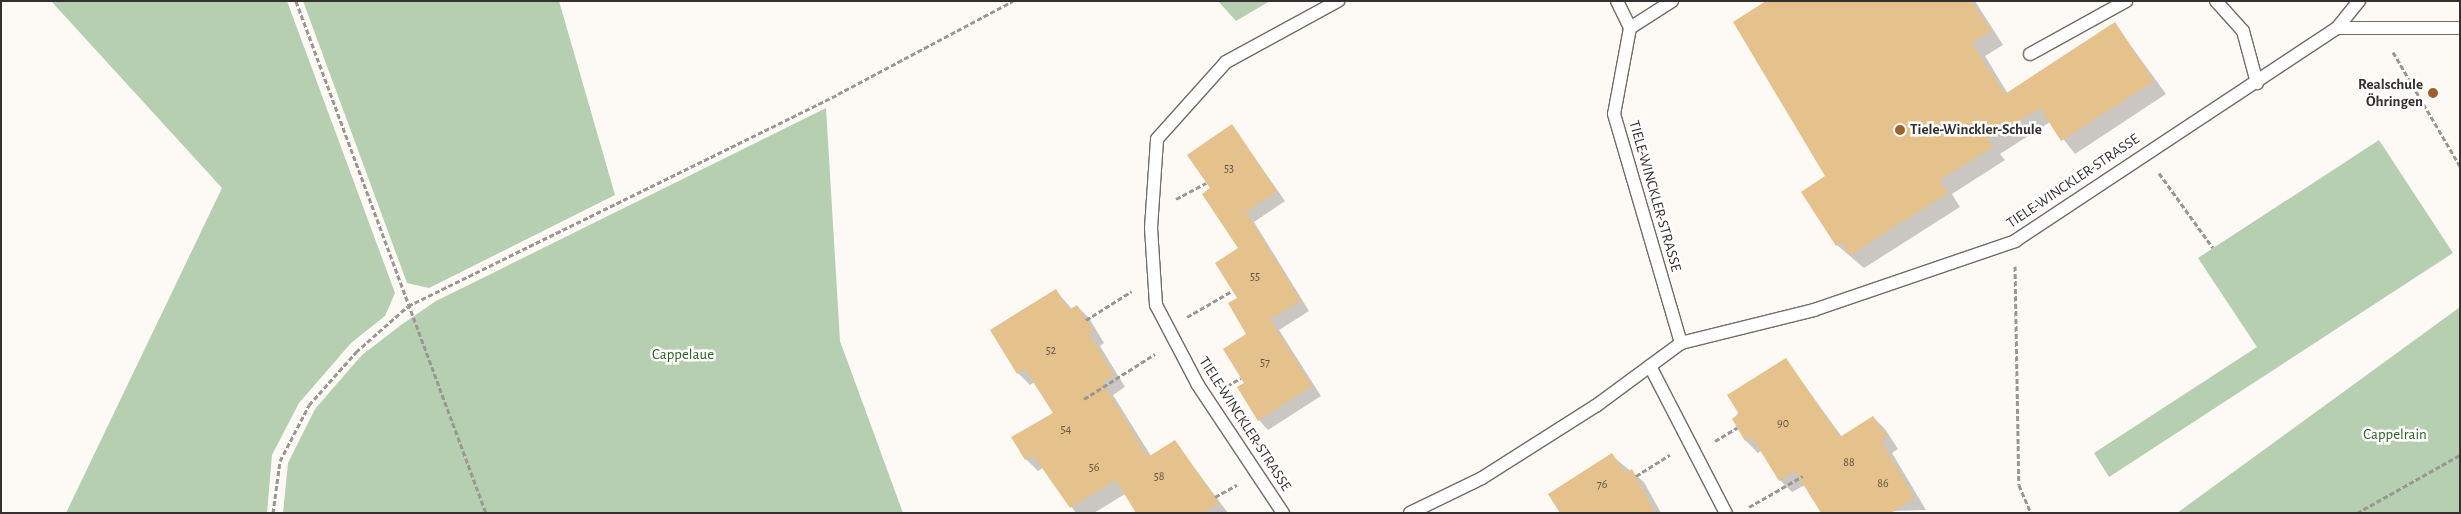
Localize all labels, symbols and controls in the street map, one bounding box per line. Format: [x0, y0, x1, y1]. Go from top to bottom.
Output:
place label: Realschule Öhringen [2358, 75, 2423, 110]
marker: Realschule Öhringen [2427, 87, 2439, 99]
street label: TIELE-WINCKLER-STRASSE [1625, 118, 1685, 274]
place label: Tiele-Winckler-Schule [1910, 121, 2042, 139]
marker: Tiele-Winckler-Schule [1894, 124, 1906, 136]
street label: TIELE-WINCKLER-STRASSE [2003, 130, 2143, 232]
house number: 53 [1224, 162, 1234, 176]
house number: 55 [1250, 270, 1260, 284]
house number: 52 [1046, 344, 1056, 358]
park label: Cappelaue [652, 346, 714, 364]
street label: TIELE-WINCKLER-STRASSE [1195, 354, 1295, 494]
house number: 57 [1260, 356, 1270, 370]
house number: 90 [1777, 417, 1789, 431]
house number: 54 [1061, 423, 1071, 437]
park label: Cappelrain [2363, 426, 2427, 444]
house number: 88 [1843, 456, 1855, 470]
house number: 56 [1089, 461, 1099, 475]
house number: 58 [1154, 470, 1164, 484]
house number: 86 [1877, 477, 1889, 491]
house number: 76 [1597, 478, 1607, 492]

